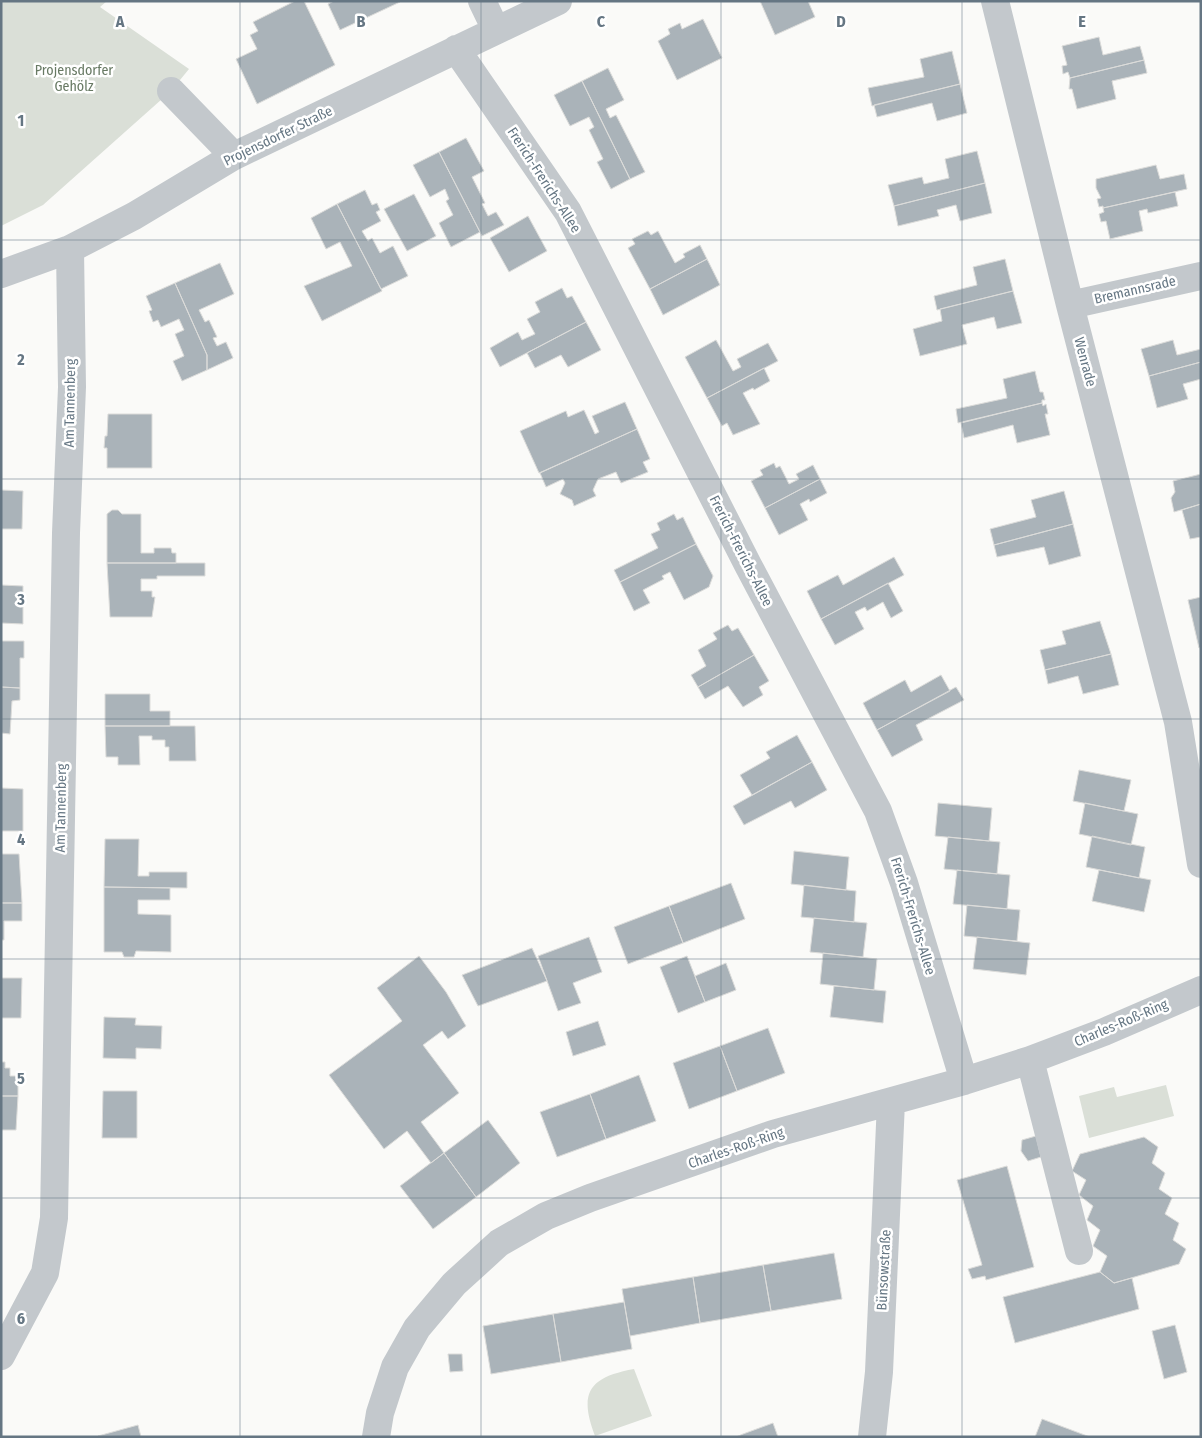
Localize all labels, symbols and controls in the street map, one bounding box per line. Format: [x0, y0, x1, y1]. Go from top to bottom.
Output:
text: A [115, 12, 125, 31]
text: B [357, 12, 366, 31]
text: C [597, 12, 606, 31]
text: D [836, 12, 846, 31]
text: E [1078, 12, 1086, 31]
park label: Projensdorfer Gehölz [35, 62, 113, 95]
street label: Projensdorfer Straße [221, 102, 335, 170]
text: 1 [18, 111, 24, 130]
street label: Frerich-Frerichs-Allee [504, 124, 584, 236]
street label: Bremannsrade [1093, 272, 1178, 308]
street label: Wenrade [1070, 335, 1100, 389]
text: 2 [16, 350, 25, 369]
street label: Am Tannenberg [61, 358, 79, 448]
street label: Frerich-Frerichs-Allee [706, 493, 776, 609]
text: 3 [16, 590, 25, 609]
street label: Am Tannenberg [52, 763, 70, 853]
text: 4 [17, 830, 25, 849]
street label: Frerich-Frerichs-Allee [887, 855, 939, 977]
street label: Charles-Roß-Ring [1072, 995, 1171, 1050]
text: 5 [17, 1069, 25, 1088]
street label: Charles-Roß-Ring [686, 1124, 786, 1172]
street label: Bünsowstraße [873, 1229, 895, 1311]
text: 6 [17, 1309, 25, 1328]

